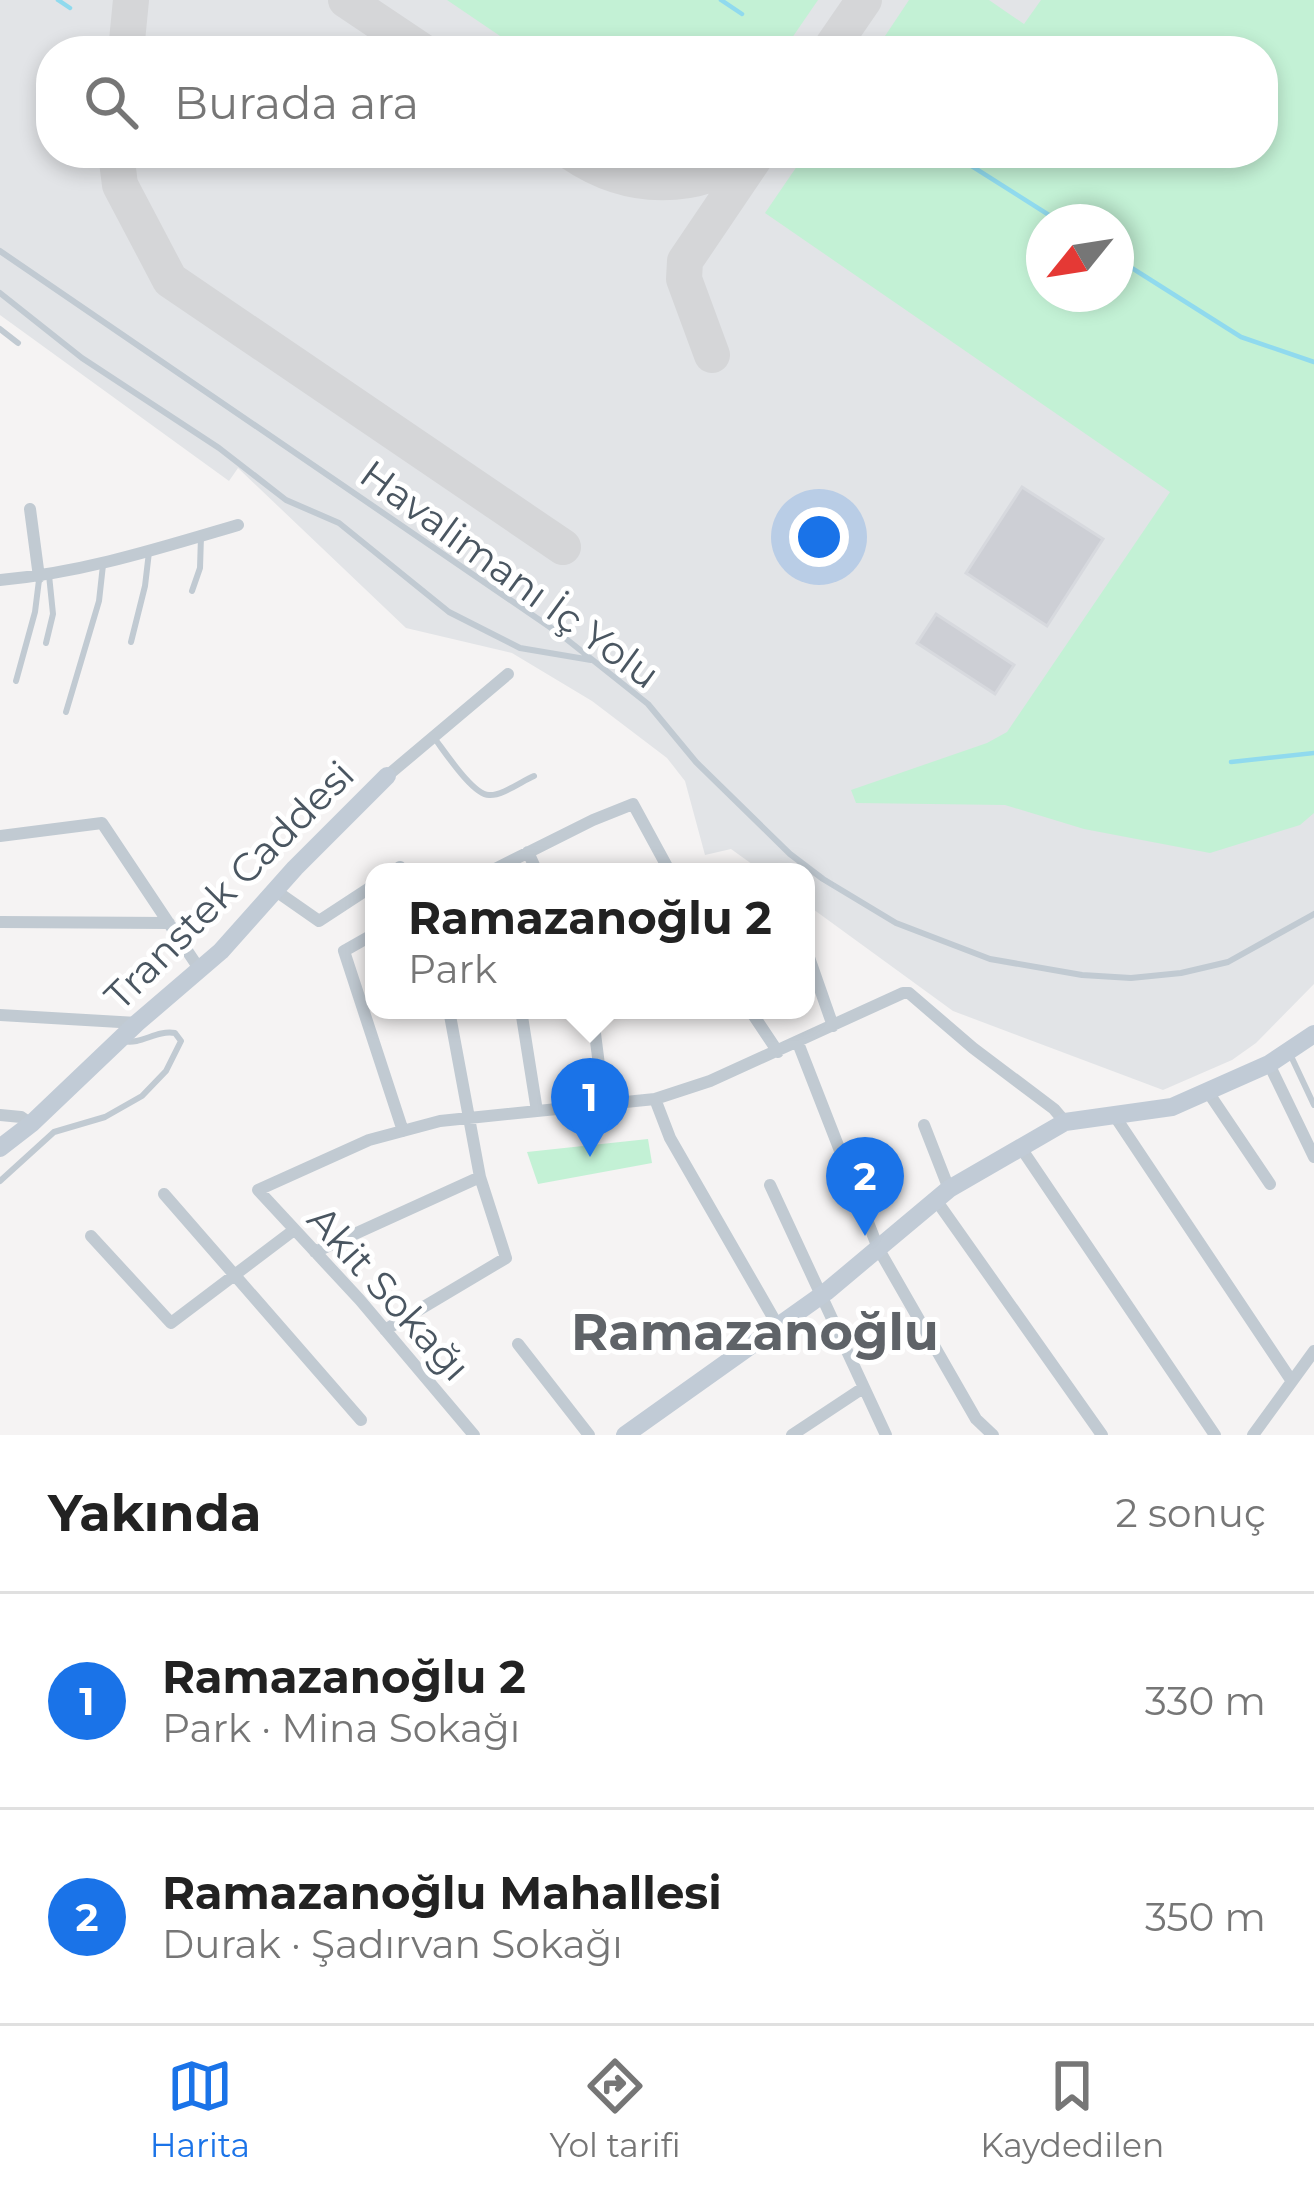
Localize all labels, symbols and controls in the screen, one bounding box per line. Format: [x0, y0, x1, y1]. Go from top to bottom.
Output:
search box [36, 36, 1278, 168]
icon: search [78, 69, 144, 135]
text: Burada ara [174, 75, 419, 130]
north arrow [1026, 204, 1134, 312]
street label: Havalimanı İç Yolu [351, 449, 669, 699]
your location [789, 507, 849, 567]
street label: Transtek Caddesi [94, 750, 364, 1020]
popup [365, 863, 815, 1019]
text: Ramazanoğlu 2 [408, 890, 772, 945]
text: Park [408, 945, 497, 993]
pin: 1 [551, 1058, 629, 1157]
pin: 2 [826, 1137, 904, 1236]
street label: Akit Sokağı [298, 1196, 480, 1390]
district label: Ramazanoğlu [571, 1301, 939, 1363]
text: Yakında [48, 1482, 261, 1544]
text: 2 sonuç [1116, 1489, 1266, 1537]
text: Ramazanoğlu 2 [162, 1649, 526, 1704]
text: 1 [79, 1677, 95, 1725]
text: 330 m [1145, 1677, 1266, 1725]
text: Park · Mina Sokağı [162, 1704, 520, 1752]
text: Ramazanoğlu Mahallesi [162, 1865, 722, 1920]
text: 2 [75, 1893, 99, 1941]
text: 350 m [1145, 1893, 1266, 1941]
text: Durak · Şadırvan Sokağı [162, 1920, 623, 1968]
tab: Harita [150, 2053, 250, 2165]
tab: Yol tarifi [549, 2053, 681, 2165]
tab: Kaydedilen [980, 2053, 1164, 2165]

